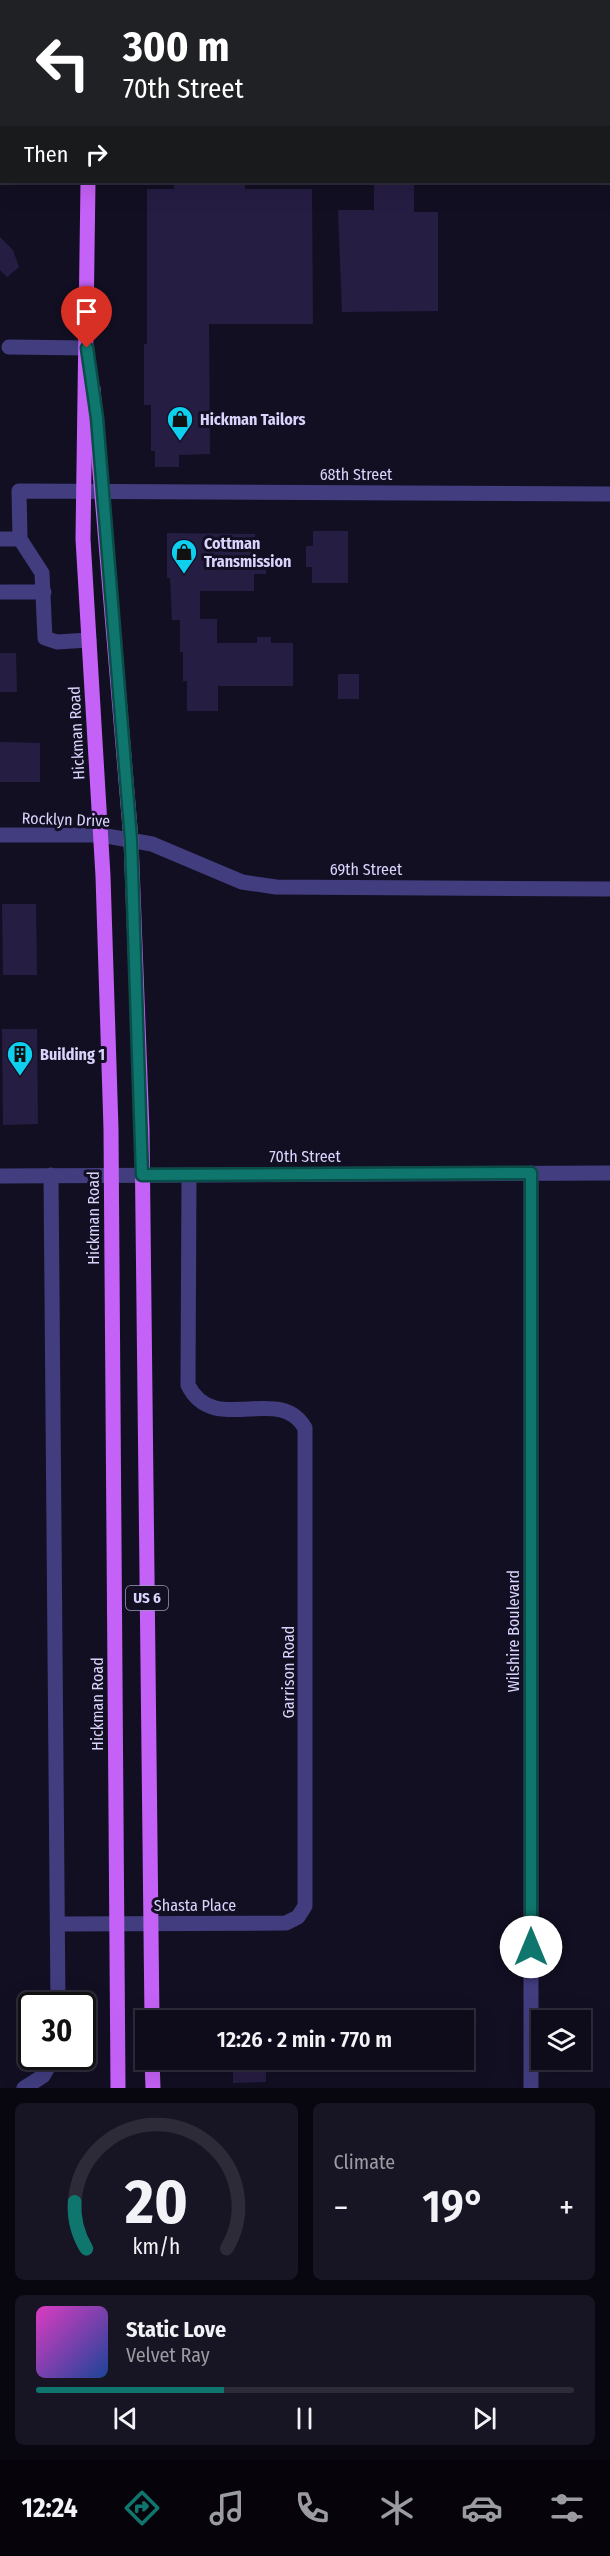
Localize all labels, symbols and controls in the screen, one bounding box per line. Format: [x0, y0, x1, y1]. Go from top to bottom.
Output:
text: 300 m [123, 22, 230, 72]
icon: left [24, 24, 102, 102]
text: 70th Street [123, 73, 244, 105]
icon: right [80, 138, 113, 171]
text: Then [24, 141, 68, 168]
pin [61, 286, 112, 348]
icon: arrive [70, 295, 103, 328]
shop icon: Hickman Tailors [165, 404, 195, 442]
place label: Hickman Tailors [200, 410, 305, 429]
street label: 68th Street [320, 465, 393, 484]
place label: Cottman Transmission [204, 534, 291, 571]
shop icon: Cottman Transmission [169, 537, 199, 575]
street label: Hickman Road [65, 686, 88, 780]
street label: Rocklyn Drive [21, 808, 111, 831]
street label: 69th Street [330, 860, 403, 879]
building icon: Building 1 [5, 1039, 35, 1077]
place label: Building 1 [40, 1045, 105, 1064]
street label: 70th Street [269, 1147, 341, 1166]
street label: Hickman Road [84, 1171, 103, 1265]
street label: Wilshire Boulevard [504, 1570, 523, 1692]
road number: US 6 [126, 1586, 168, 1610]
street label: Garrison Road [279, 1626, 298, 1718]
street label: Hickman Road [88, 1657, 107, 1751]
street label: Shasta Place [154, 1896, 236, 1915]
position arrow [499, 1915, 563, 1979]
speed limit sign: 30 [18, 1992, 96, 2070]
map controls [531, 2010, 591, 2070]
button: layers [531, 2010, 591, 2070]
text: 12:26 · 2 min · 770 m [217, 2026, 392, 2053]
text: Climate [334, 2150, 395, 2174]
text: 20 [124, 2165, 188, 2240]
text: 19° [422, 2180, 485, 2234]
text: − [334, 2188, 348, 2228]
text: + [559, 2188, 574, 2228]
text: km/h [132, 2234, 180, 2260]
text: Static Love [126, 2316, 226, 2343]
text: Velvet Ray [126, 2343, 210, 2367]
icon: previous [109, 2402, 142, 2435]
icon: pause [288, 2402, 321, 2435]
icon: next [468, 2402, 501, 2435]
icon: directions [121, 2487, 163, 2529]
icon: music [206, 2487, 248, 2529]
icon: phone [291, 2487, 333, 2529]
icon: climate [376, 2487, 418, 2529]
icon: car [461, 2487, 503, 2529]
icon: filters [546, 2487, 588, 2529]
text: 12:24 [22, 2492, 78, 2524]

